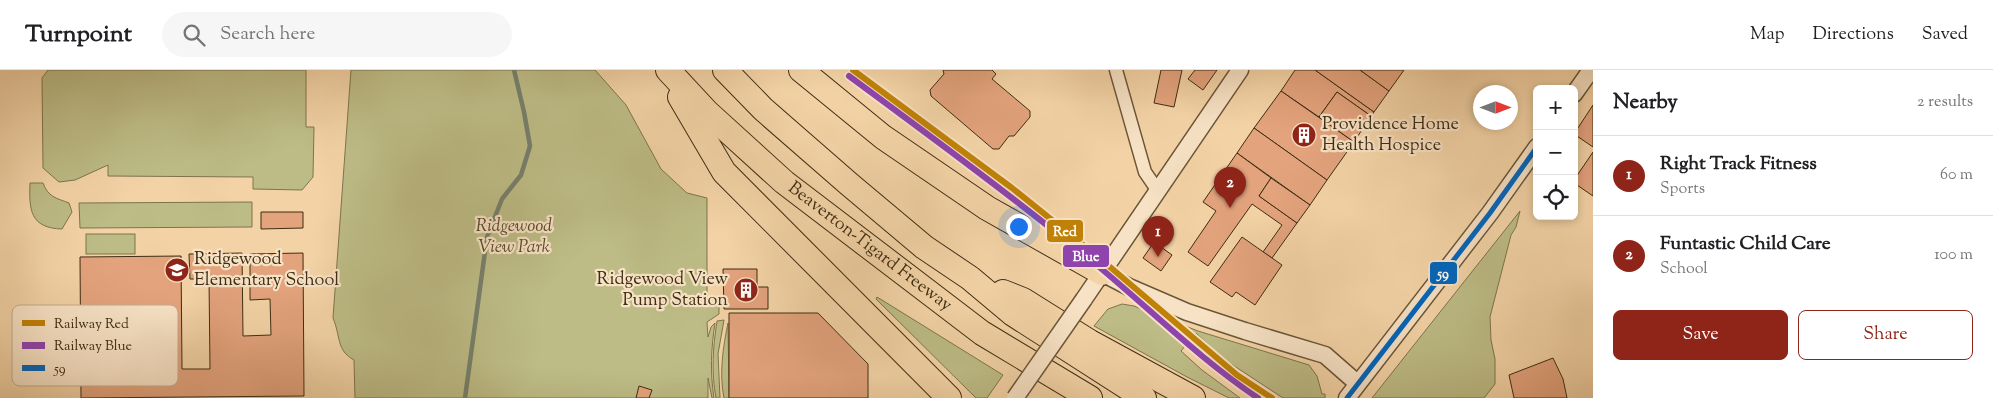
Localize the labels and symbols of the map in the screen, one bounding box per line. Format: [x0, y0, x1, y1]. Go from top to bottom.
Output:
north arrow [1473, 85, 1518, 130]
place label: Providence Home Health Hospice [1322, 112, 1459, 159]
building icon: Providence Home Health Hospice [1291, 122, 1317, 148]
pin: 2 [1214, 167, 1246, 208]
street label: Beaverton-Tigard Freeway [782, 176, 957, 318]
park label: Ridgewood View Park [476, 214, 552, 261]
your location [1006, 214, 1032, 240]
pin: 1 [1142, 216, 1174, 257]
line badge: Red [1046, 219, 1084, 243]
text: Red [1053, 223, 1077, 243]
line badge: Blue [1062, 244, 1110, 268]
place label: Ridgewood Elementary School [194, 247, 339, 294]
text: Blue [1072, 248, 1100, 268]
school or university icon: Ridgewood Elementary School [164, 257, 190, 283]
line badge: 59 [1429, 261, 1458, 285]
text: 59 [1436, 265, 1449, 285]
place label: Ridgewood View Pump Station [597, 267, 729, 314]
building icon: Ridgewood View Pump Station [733, 277, 759, 303]
legend [12, 305, 178, 386]
text: Railway Red [54, 315, 129, 335]
text: Railway Blue [54, 337, 132, 357]
text: 59 [53, 360, 66, 380]

